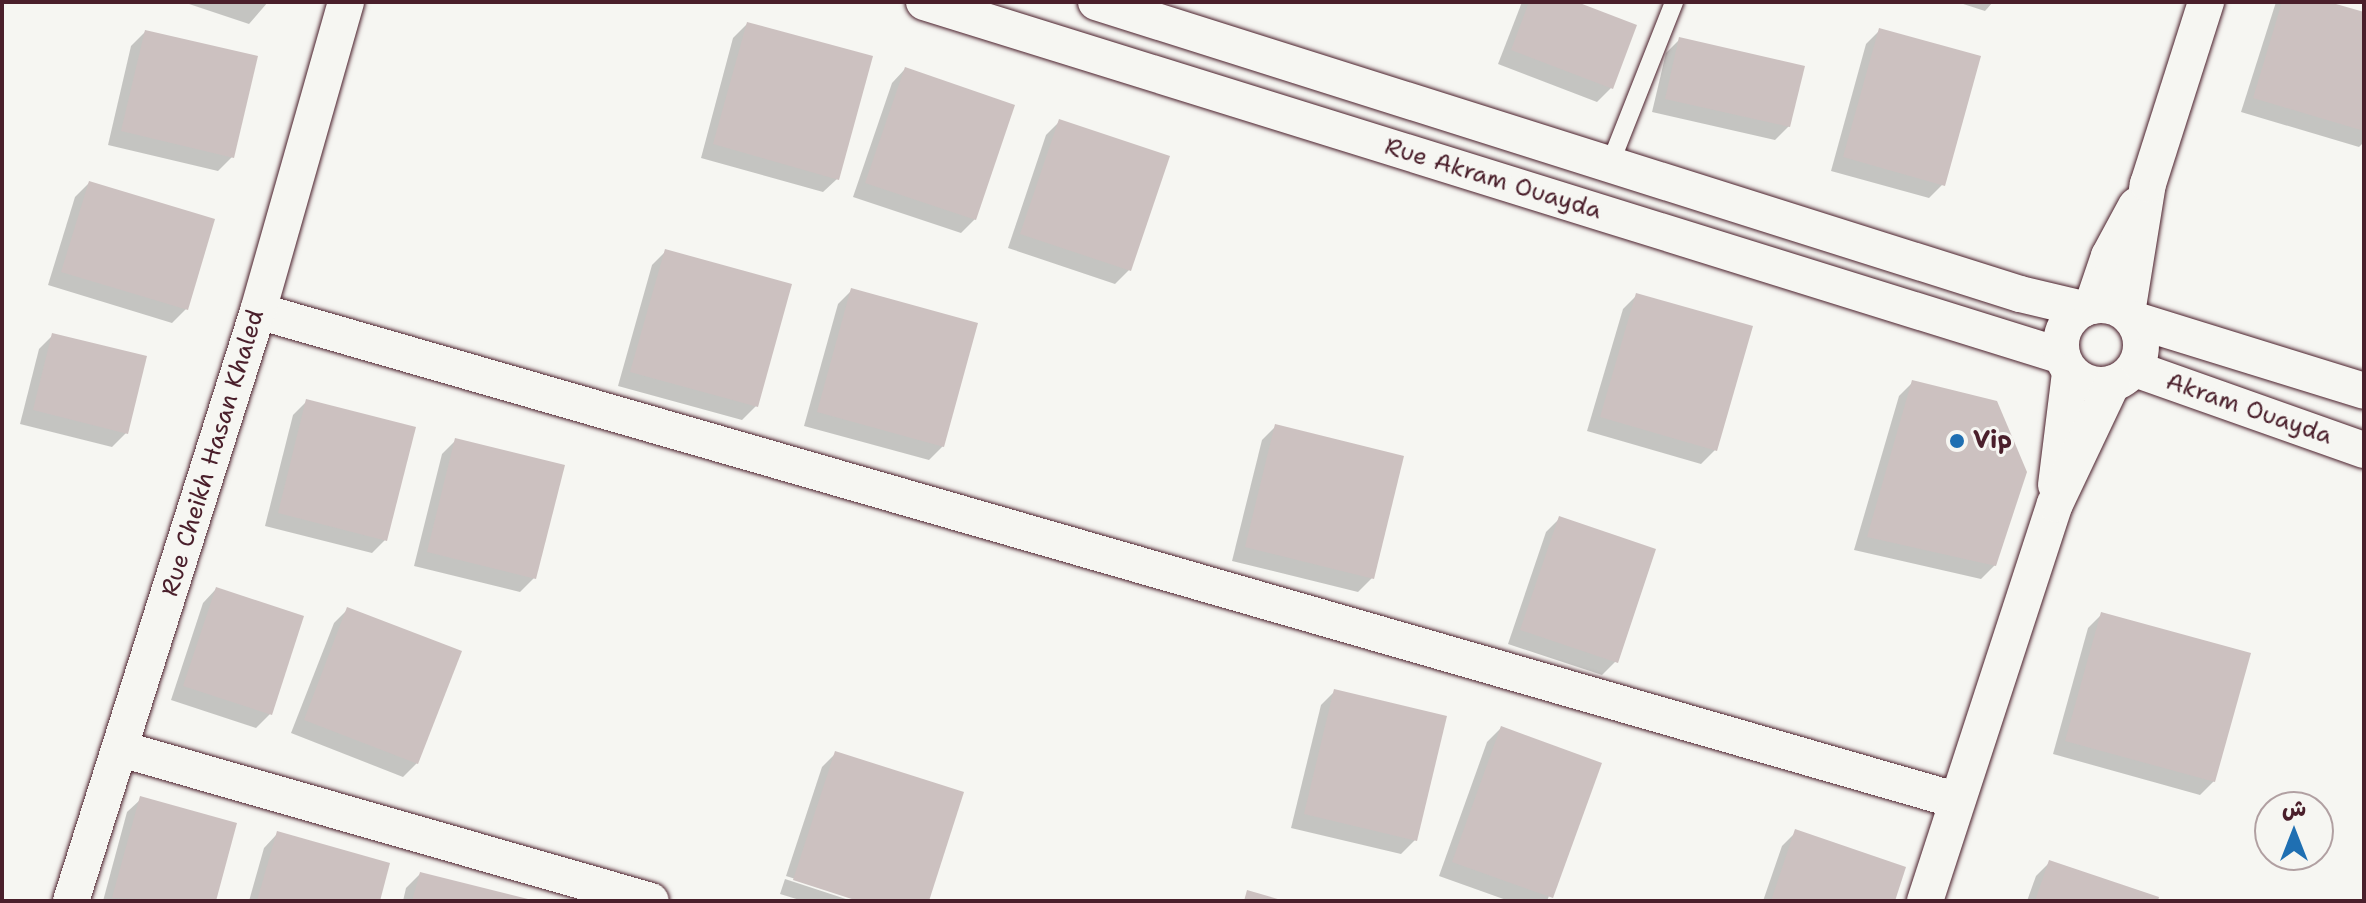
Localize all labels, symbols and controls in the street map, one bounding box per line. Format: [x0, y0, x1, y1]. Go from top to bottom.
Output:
street label: Rue Akram Ouayda [1381, 132, 1605, 226]
street label: Rue Cheikh Hasan Khaled [156, 306, 270, 600]
street label: Akram Ouayda [2162, 367, 2336, 451]
place label: Vip [1973, 427, 2012, 455]
marker: Vip [1948, 432, 1966, 450]
north arrow [2254, 791, 2334, 871]
text: ش [2282, 794, 2306, 823]

